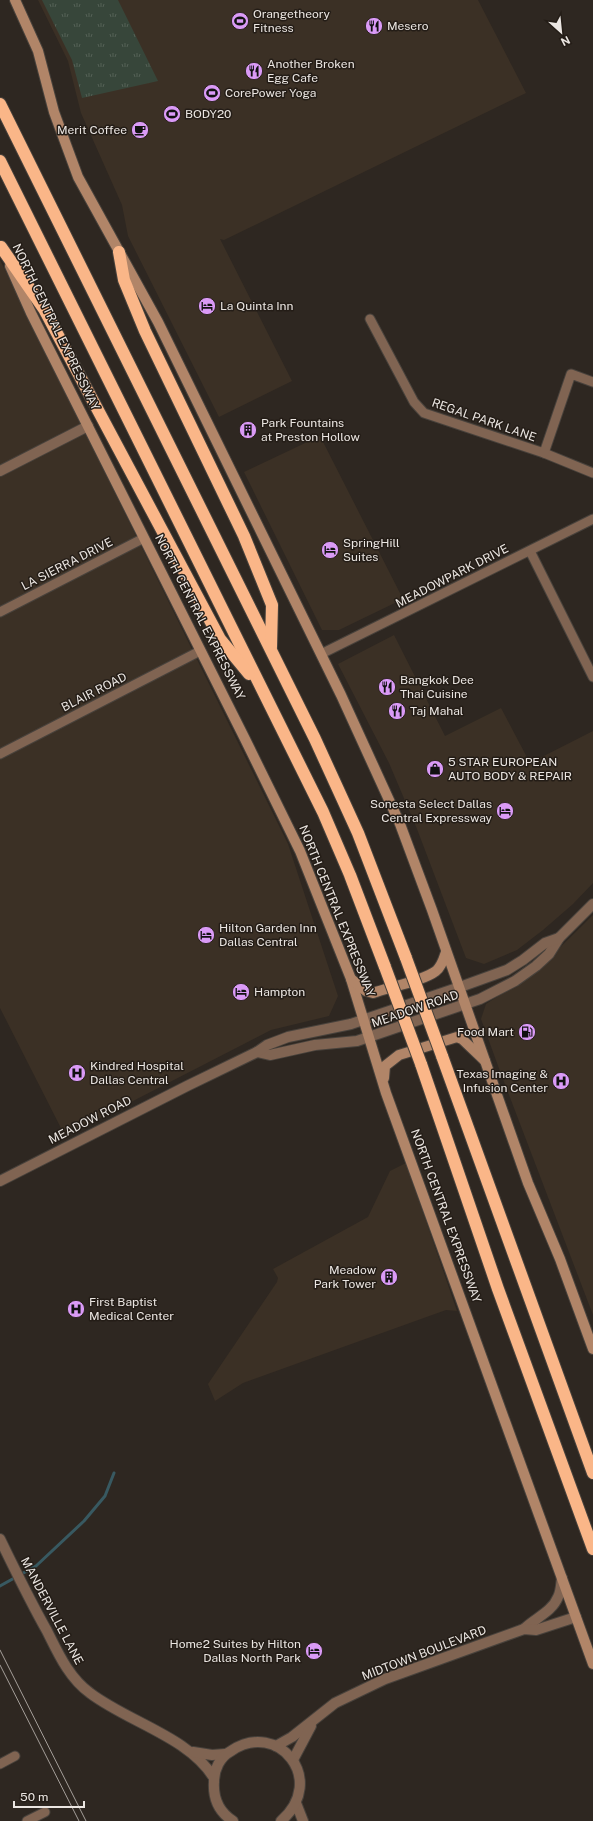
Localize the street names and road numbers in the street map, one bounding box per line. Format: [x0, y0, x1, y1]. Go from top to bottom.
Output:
street label: NORTH CENTRAL EXPRESSWAY [9, 241, 103, 413]
street label: REGAL PARK LANE [430, 396, 538, 444]
street label: NORTH CENTRAL EXPRESSWAY [152, 532, 248, 703]
street label: LA SIERRA DRIVE [19, 535, 115, 593]
street label: MEADOWPARK DRIVE [393, 541, 511, 611]
street label: BLAIR ROAD [59, 670, 129, 714]
street label: NORTH CENTRAL EXPRESSWAY [296, 823, 378, 999]
street label: MEADOW ROAD [370, 988, 460, 1030]
street label: MEADOW ROAD [46, 1093, 134, 1147]
street label: NORTH CENTRAL EXPRESSWAY [408, 1127, 484, 1305]
street label: MANDERVILLE LANE [18, 1555, 86, 1667]
street label: MIDTOWN BOULEVARD [360, 1623, 488, 1683]

